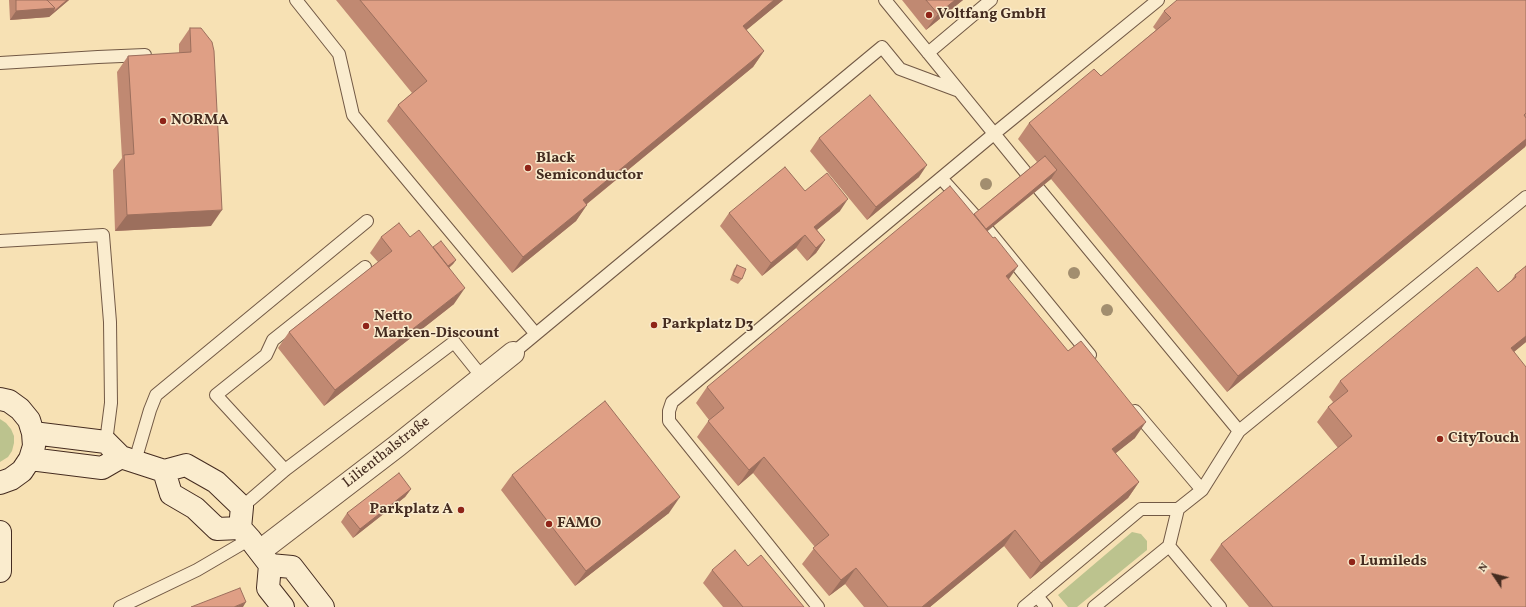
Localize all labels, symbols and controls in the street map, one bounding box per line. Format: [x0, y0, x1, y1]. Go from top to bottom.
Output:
place label: Voltfang GmbH [937, 6, 1046, 24]
marker: Voltfang GmbH [924, 10, 934, 20]
place label: NORMA [171, 112, 229, 130]
marker: NORMA [158, 116, 168, 126]
place label: Black Semiconductor [536, 150, 643, 185]
marker: Black Semiconductor [523, 163, 533, 173]
place label: Netto Marken-Discount [374, 308, 499, 343]
place label: Parkplatz D3 [662, 316, 753, 334]
marker: Parkplatz D3 [649, 320, 659, 330]
marker: Netto Marken-Discount [361, 321, 371, 331]
street label: Lilienthalstraße [340, 413, 434, 493]
place label: CityTouch [1448, 430, 1519, 448]
marker: CityTouch [1435, 434, 1445, 444]
place label: Parkplatz A [370, 501, 453, 519]
marker: Parkplatz A [456, 505, 466, 515]
place label: FAMO [557, 515, 601, 533]
marker: FAMO [544, 519, 554, 529]
place label: Lumileds [1360, 553, 1427, 571]
north arrow [1474, 555, 1514, 595]
marker: Lumileds [1347, 557, 1357, 567]
text: N [1475, 560, 1492, 575]

